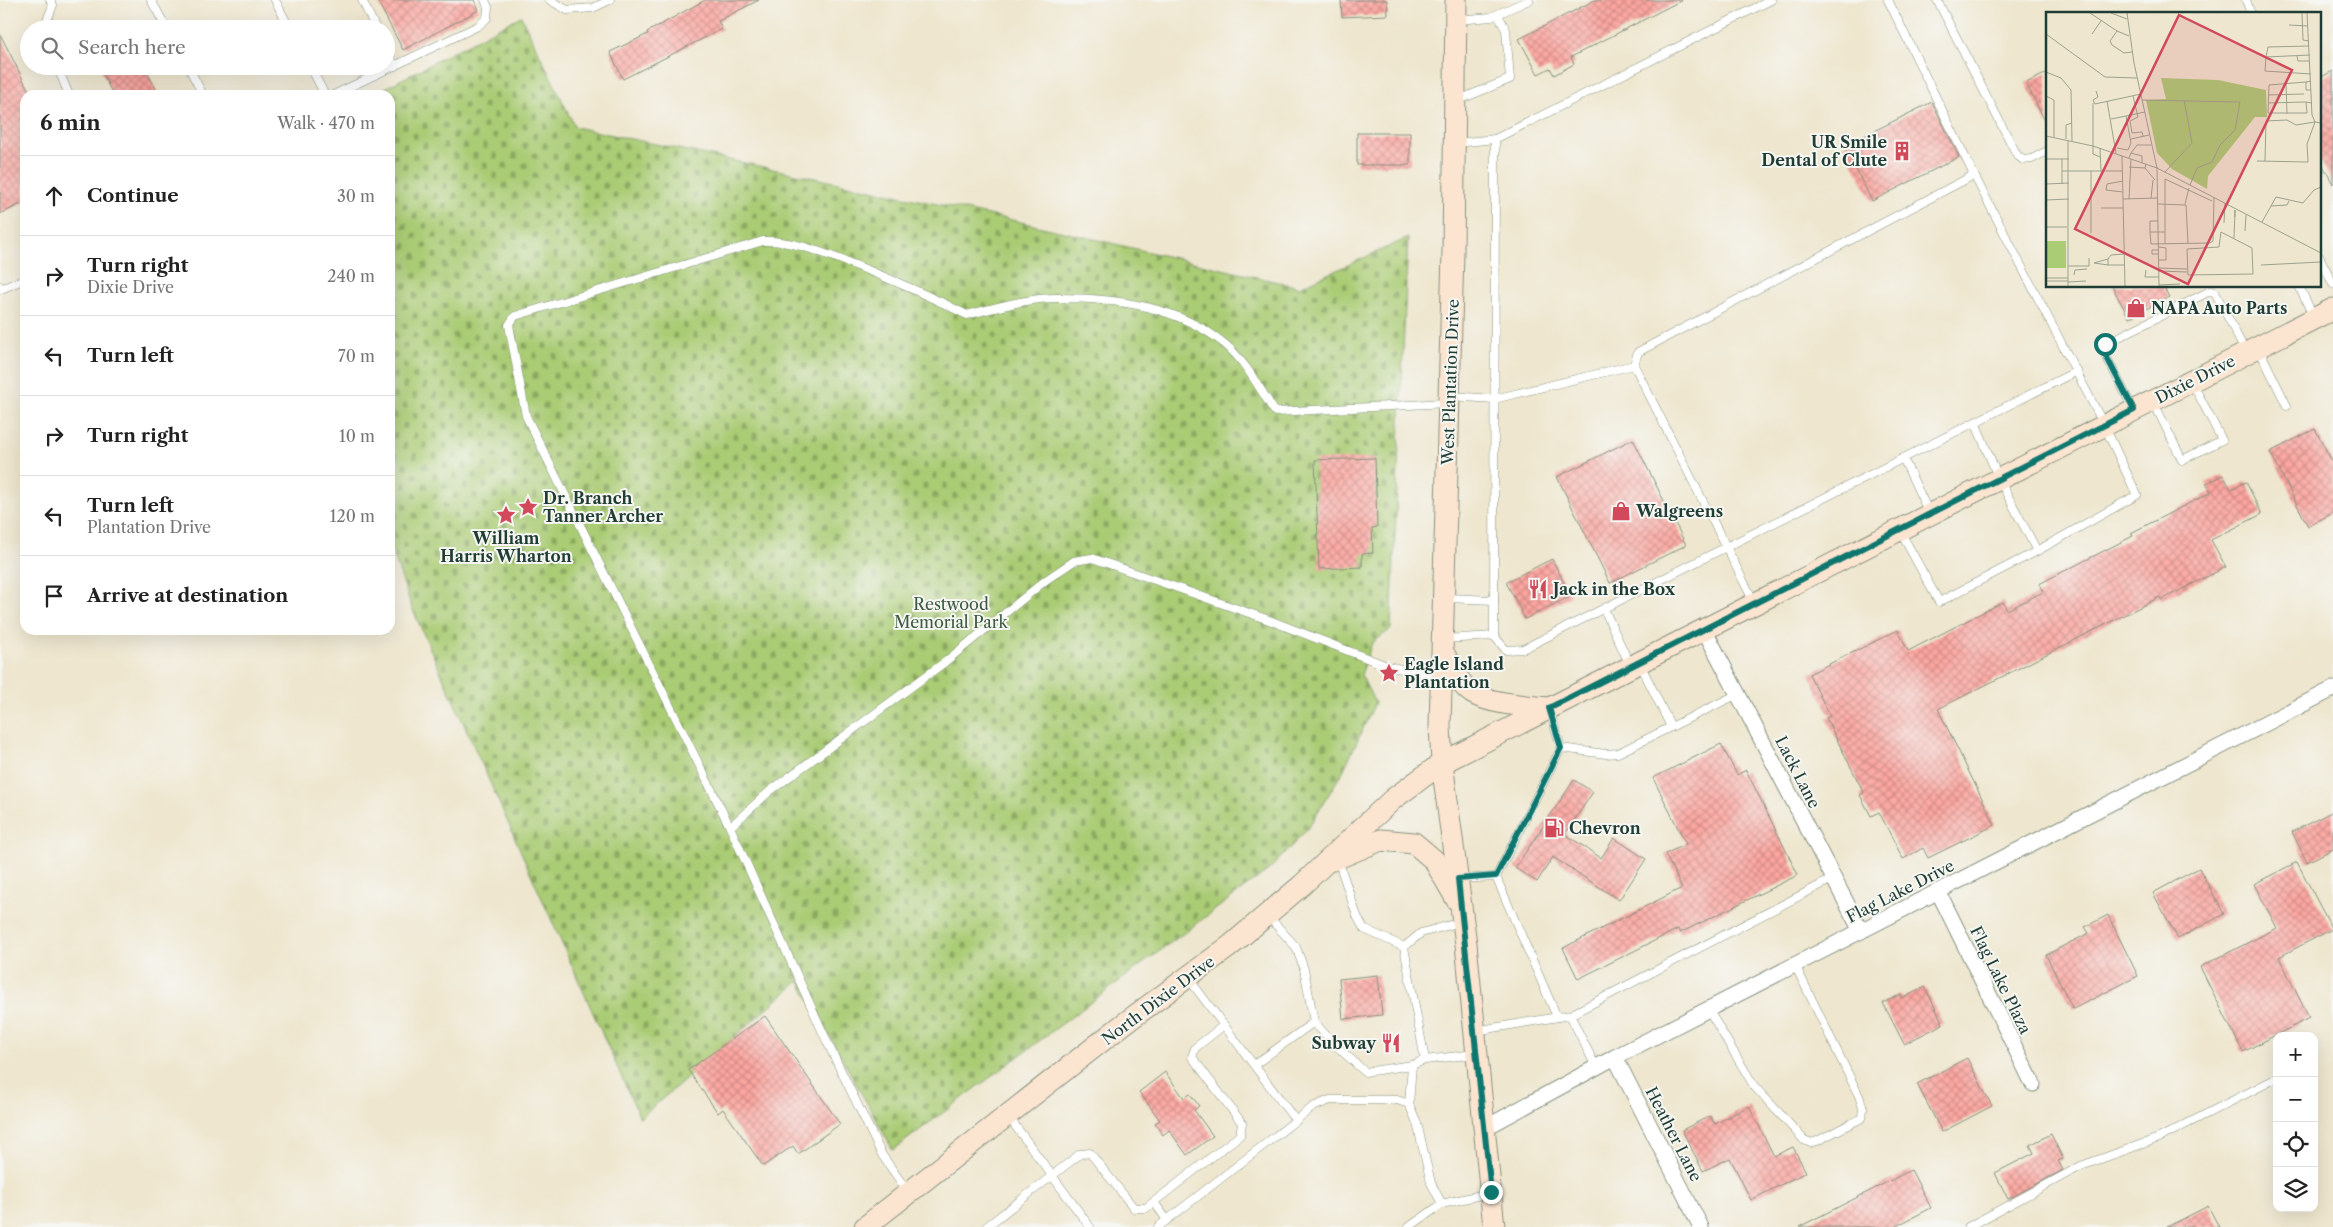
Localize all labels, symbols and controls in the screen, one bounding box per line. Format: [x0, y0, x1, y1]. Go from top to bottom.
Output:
inset map [2046, 12, 2320, 288]
search box [20, 20, 395, 75]
icon: search [38, 34, 66, 62]
text: Search here [78, 36, 186, 59]
text: 6 min [40, 110, 101, 135]
text: Walk · 470 m [277, 113, 375, 133]
place label: UR Smile Dental of Clute [1761, 132, 1887, 170]
building icon: UR Smile Dental of Clute [1891, 140, 1913, 162]
icon: ahead [40, 182, 68, 210]
text: Continue [87, 184, 179, 207]
text: 30 m [337, 186, 375, 206]
text: Turn right [87, 254, 188, 277]
icon: right [40, 262, 68, 290]
text: 240 m [327, 266, 375, 286]
text: Dixie Drive [87, 277, 174, 297]
shop icon: NAPA Auto Parts [2125, 297, 2147, 319]
place label: NAPA Auto Parts [2151, 298, 2287, 318]
street label: West Plantation Drive [1437, 299, 1463, 466]
route start [2094, 333, 2117, 356]
icon: left [40, 342, 68, 370]
text: Turn left [87, 344, 174, 367]
text: 70 m [338, 346, 375, 366]
street label: Dixie Drive [2152, 350, 2238, 408]
icon: right [40, 422, 68, 450]
text: Turn right [87, 424, 188, 447]
text: 10 m [339, 426, 375, 446]
place label: Dr. Branch Tanner Archer [543, 488, 663, 526]
text: Turn left [87, 494, 174, 517]
place icon: Dr. Branch Tanner Archer [517, 496, 539, 518]
shop icon: Walgreens [1610, 500, 1632, 522]
place label: Walgreens [1635, 501, 1723, 521]
icon: left [40, 502, 68, 530]
place icon: William Harris Wharton [495, 504, 517, 526]
text: 120 m [330, 506, 375, 526]
text: Plantation Drive [87, 517, 211, 537]
place label: William Harris Wharton [440, 528, 572, 566]
restaurant icon: Jack in the Box [1527, 578, 1549, 600]
place label: Jack in the Box [1550, 579, 1676, 599]
icon: arrive [40, 582, 68, 610]
text: Arrive at destination [87, 584, 288, 607]
park label: Restwood Memorial Park [894, 594, 1008, 632]
place label: Eagle Island Plantation [1404, 654, 1504, 692]
place icon: Eagle Island Plantation [1378, 662, 1400, 684]
street label: Lack Lane [1771, 733, 1825, 811]
fuel station icon: Chevron [1543, 817, 1565, 839]
place label: Chevron [1569, 818, 1641, 838]
street label: Flag Lake Drive [1843, 855, 1957, 927]
street label: Flag Lake Plaza [1966, 923, 2036, 1038]
street label: North Dixie Drive [1098, 951, 1218, 1049]
restaurant icon: Subway [1380, 1032, 1402, 1054]
map controls [2273, 1032, 2318, 1212]
button: + [2273, 1032, 2318, 1077]
place label: Subway [1311, 1033, 1377, 1053]
button: − [2273, 1077, 2318, 1122]
street label: Heather Lane [1641, 1083, 1707, 1185]
button: locate [2273, 1122, 2318, 1167]
button: layers [2273, 1167, 2318, 1212]
route end [1480, 1181, 1503, 1204]

